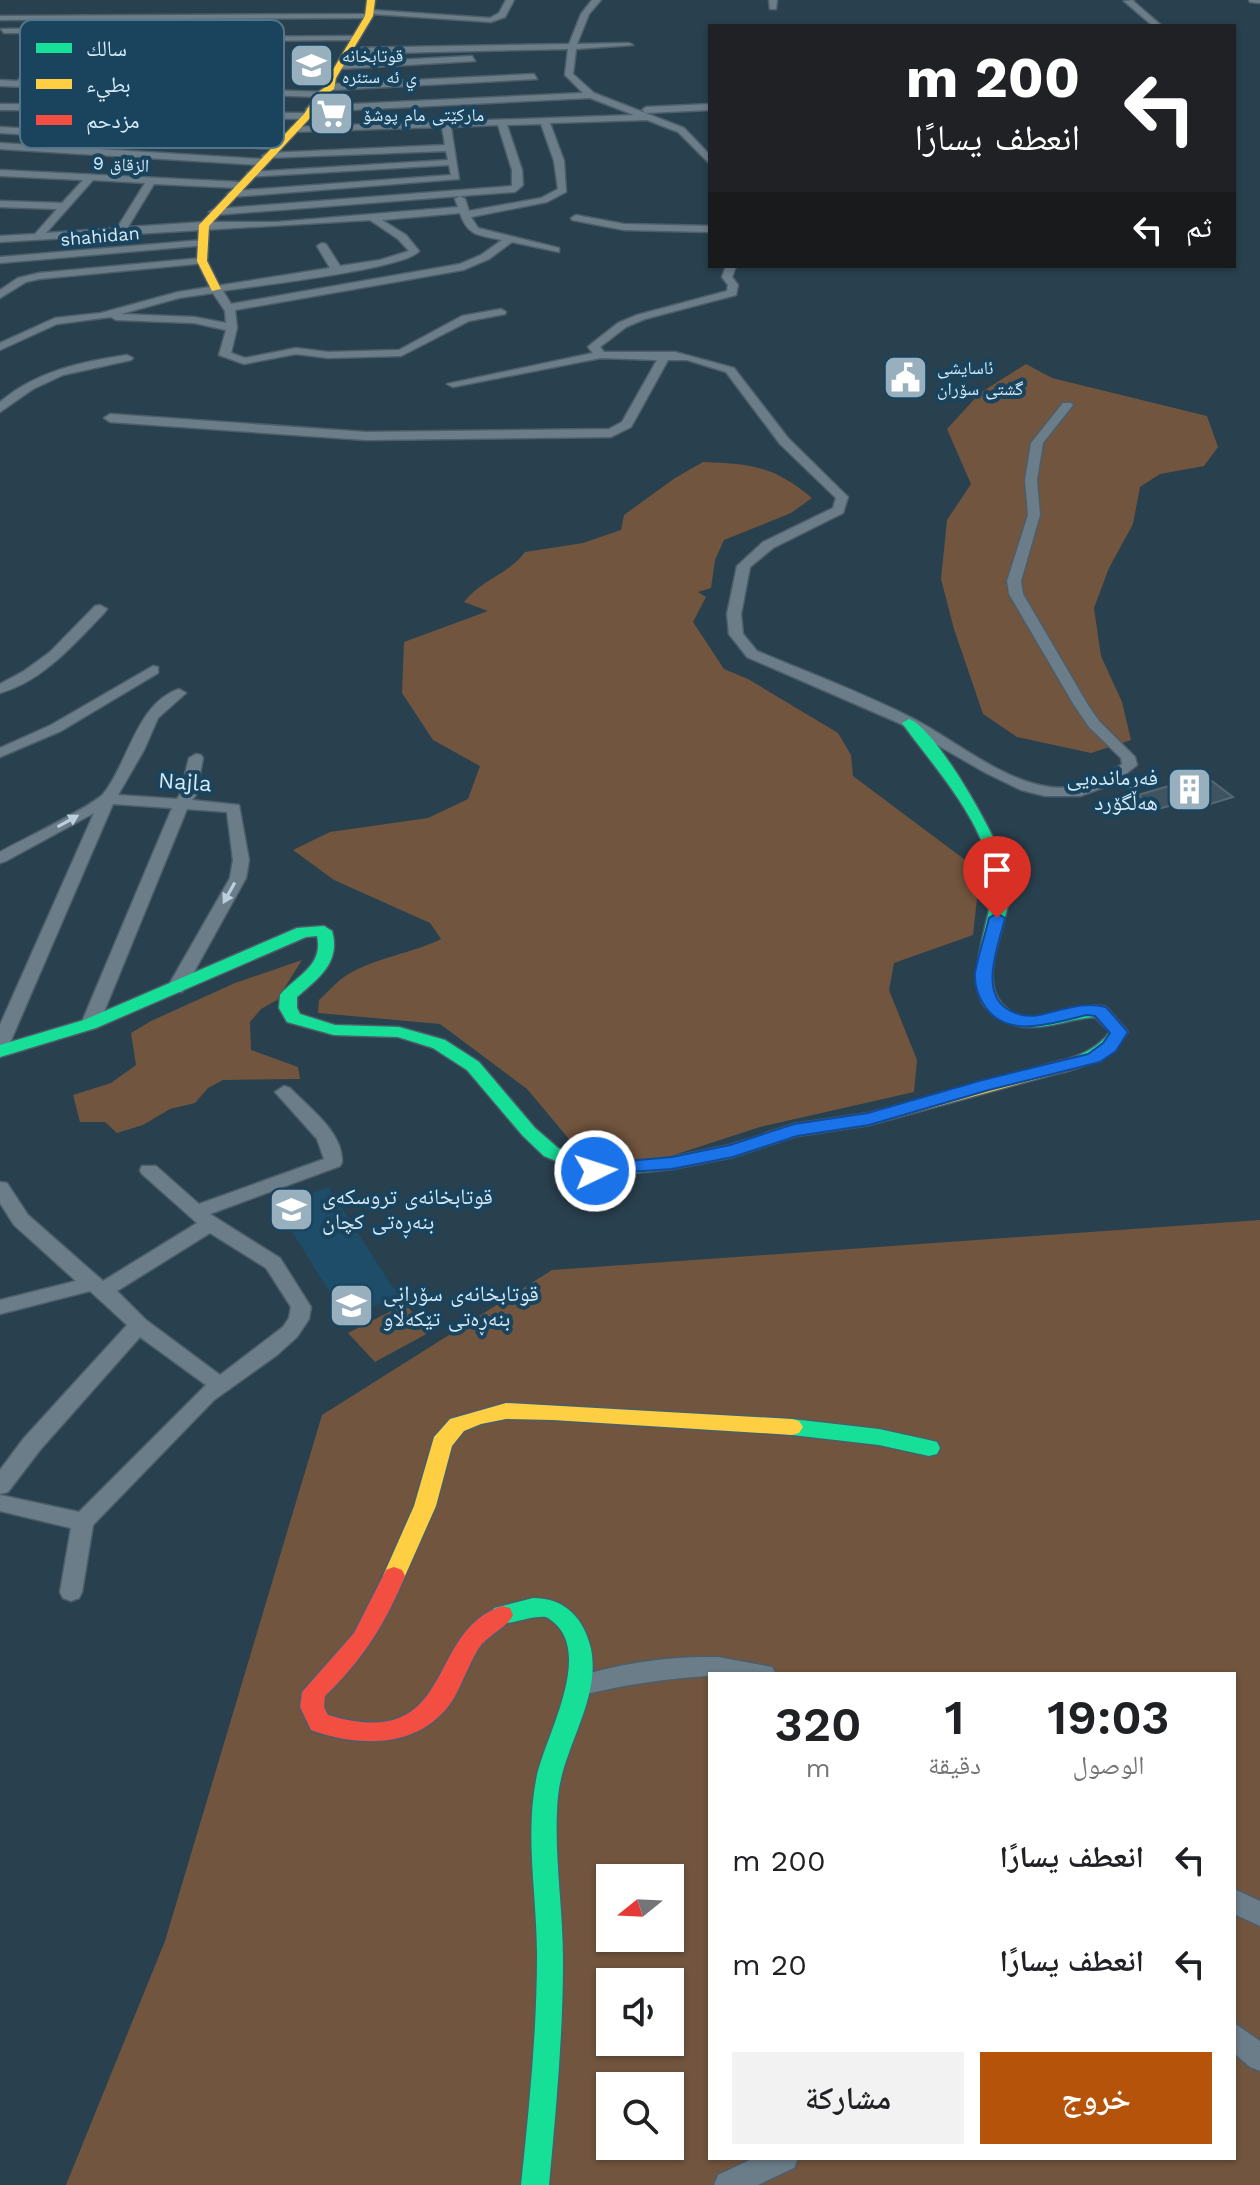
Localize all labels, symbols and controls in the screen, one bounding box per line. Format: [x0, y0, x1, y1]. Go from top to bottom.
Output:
legend [20, 20, 284, 148]
text: سالك [86, 36, 127, 61]
school or university icon: قوتابخانه ي ئه ستئره [287, 41, 335, 89]
place label: قوتابخانه ي ئه ستئره [342, 45, 417, 91]
text: 200 m [906, 45, 1080, 111]
icon: left [1108, 56, 1212, 160]
text: بطيء [86, 72, 131, 102]
supermarket icon: مارکێتی مام پوشۆ [308, 90, 356, 138]
place label: مارکێتی مام پوشۆ [363, 104, 484, 127]
text: مزدحم [86, 108, 140, 135]
text: انعطف يسارًا [915, 117, 1080, 159]
street label: الزقاق 9 [92, 152, 150, 177]
icon: left [1126, 208, 1170, 252]
text: ثم [1186, 209, 1212, 244]
street label: shahidan [60, 222, 140, 250]
public building icon: ئاسایشی گشتی سۆران [882, 353, 930, 401]
place label: ئاسایشی گشتی سۆران [937, 357, 1024, 400]
place label: فەرماندەیی هەڵگۆرد [1067, 765, 1158, 815]
building icon: فەرماندەیی هەڵگۆرد [1165, 766, 1213, 814]
street label: Najla [157, 768, 213, 796]
one-way arrow [57, 814, 80, 828]
pin [963, 836, 1031, 918]
icon: arrive [975, 848, 1019, 892]
one-way arrow [222, 882, 236, 904]
position arrow [553, 1129, 637, 1213]
place label: قوتابخانەی تروسکەی بنەڕەتی کچان [322, 1184, 493, 1238]
school or university icon: قوتابخانەی تروسکەی بنەڕەتی کچان [267, 1185, 315, 1233]
place label: قوتابخانەی سۆرانی بنەڕەتی تێکەڵاو [383, 1281, 539, 1335]
school or university icon: قوتابخانەی سۆرانی بنەڕەتی تێکەڵاو [328, 1282, 376, 1330]
text: 1 [945, 1689, 964, 1746]
text: 19:03 [1047, 1689, 1170, 1746]
text: 320 [774, 1696, 862, 1753]
text: دقيقة [928, 1750, 981, 1780]
text: الوصول [1072, 1750, 1144, 1780]
text: m [806, 1753, 830, 1783]
icon: left [1168, 1838, 1212, 1882]
text: انعطف يسارًا [999, 1839, 1144, 1874]
text: 200 m [732, 1843, 826, 1878]
north arrow [596, 1864, 684, 1952]
map controls [596, 1864, 684, 2160]
icon: left [1168, 1942, 1212, 1986]
text: انعطف يسارًا [999, 1943, 1144, 1978]
text: 20 m [732, 1947, 807, 1982]
button: sound [596, 1968, 684, 2056]
button: مشاركة [732, 2052, 964, 2144]
button: خروج [980, 2052, 1212, 2144]
button: search [596, 2072, 684, 2160]

